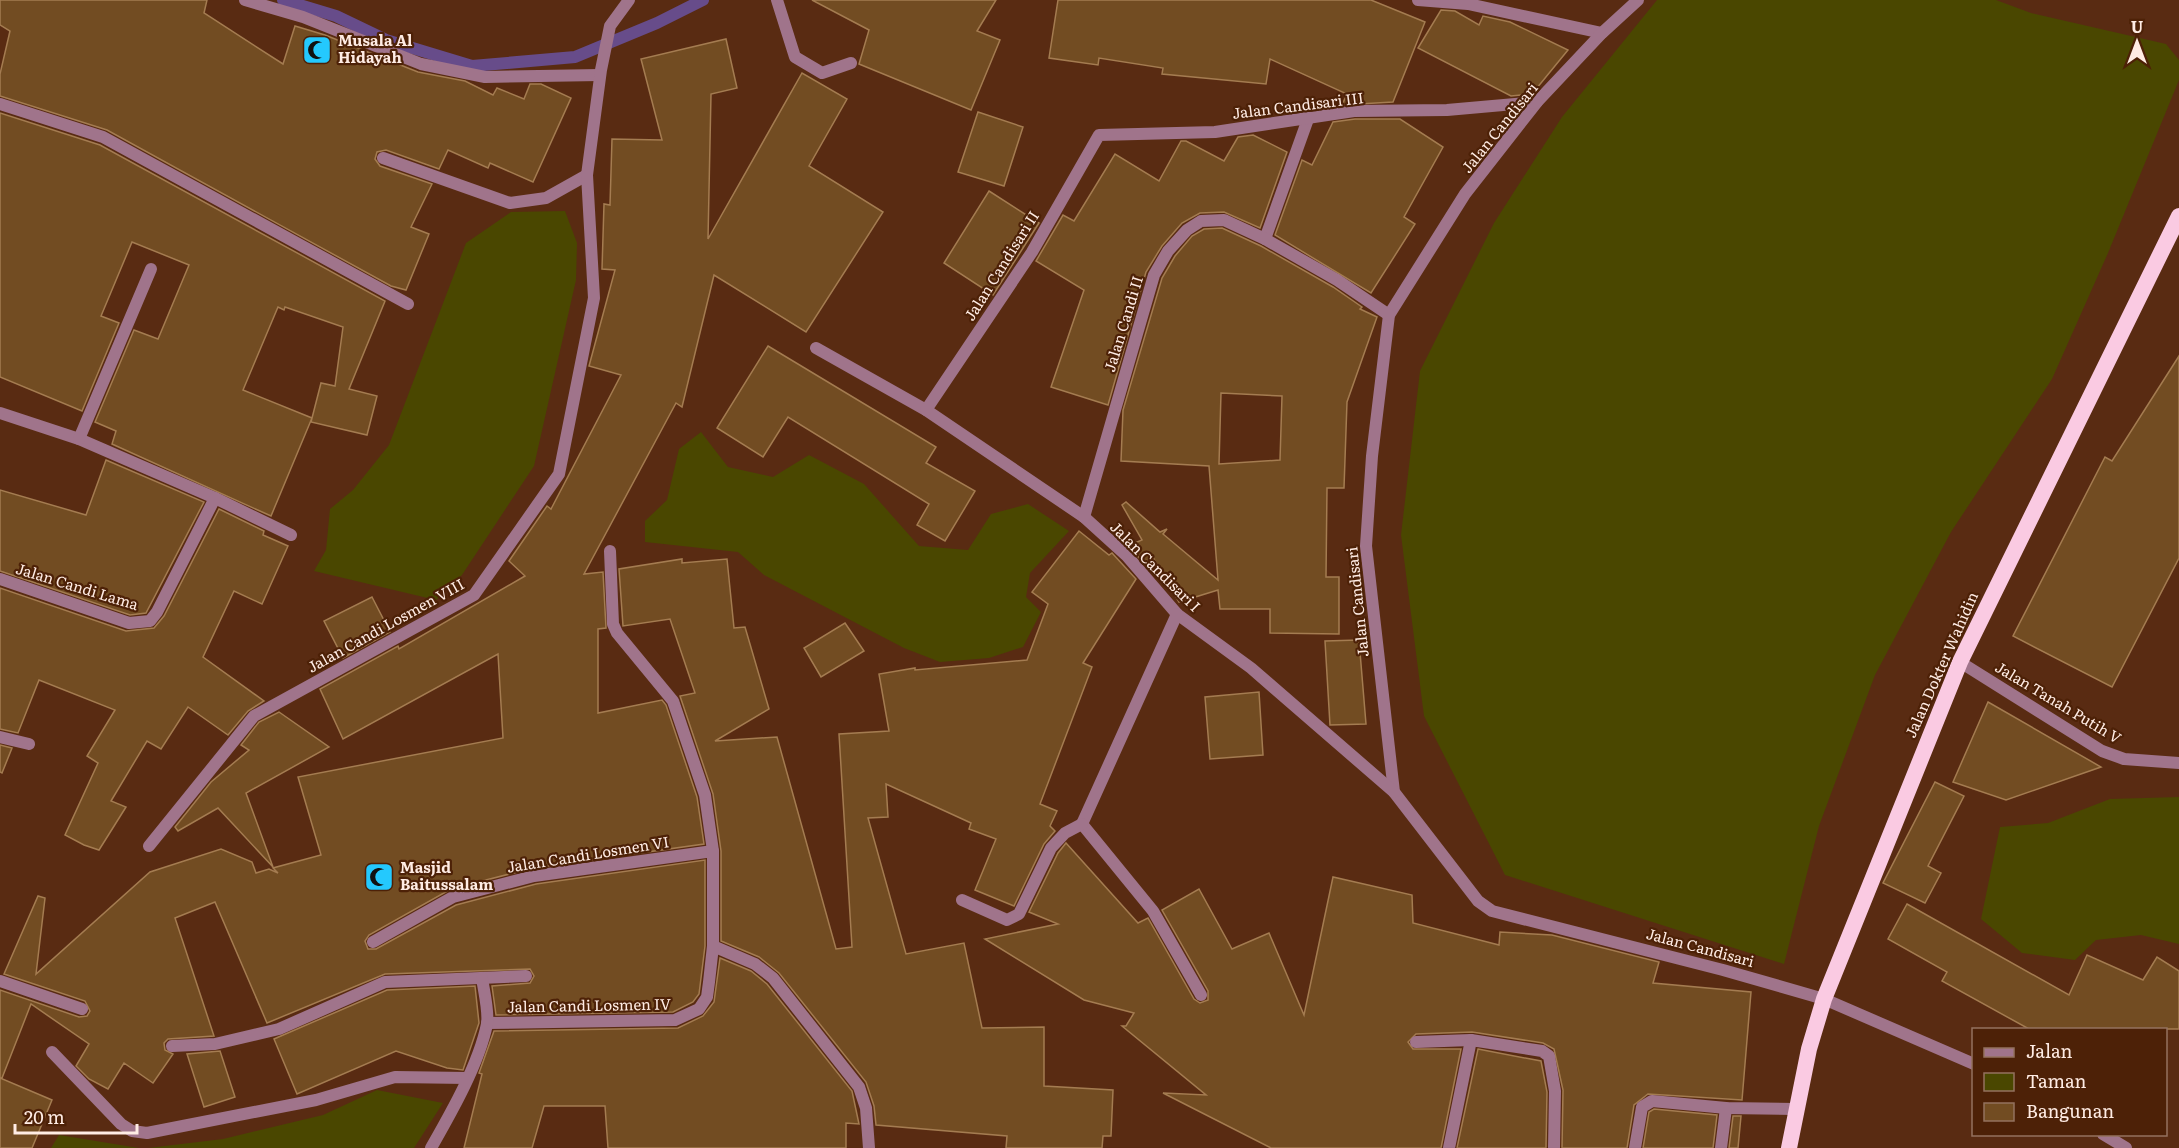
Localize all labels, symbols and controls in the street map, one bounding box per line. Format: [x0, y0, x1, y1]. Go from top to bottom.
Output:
north arrow [2107, 12, 2167, 72]
text: U [2131, 14, 2144, 38]
place label: Musala Al Hidayah [338, 28, 413, 68]
mosque icon: Musala Al Hidayah [301, 34, 333, 66]
street label: Jalan Candisari [1455, 77, 1543, 177]
street label: Jalan Candisari III [1231, 85, 1365, 124]
street label: Jalan Candisari II [958, 206, 1044, 325]
street label: Jalan Candi II [1097, 273, 1148, 374]
street label: Jalan Candisari I [1106, 515, 1207, 616]
street label: Jalan Candisari [1339, 546, 1374, 658]
street label: Jalan Candi Lama [13, 556, 142, 615]
street label: Jalan Candi Losmen VIII [303, 572, 468, 678]
street label: Jalan Dokter Wahidin [1898, 588, 1983, 741]
street label: Jalan Tanah Putih V [1991, 655, 2126, 749]
street label: Jalan Candi Losmen VI [505, 829, 671, 878]
place label: Masjid Baitussalam [400, 855, 493, 895]
mosque icon: Masjid Baitussalam [363, 861, 395, 893]
street label: Jalan Candisari [1644, 921, 1757, 972]
street label: Jalan Candi Losmen IV [507, 992, 671, 1017]
legend [1972, 1028, 2167, 1136]
text: Jalan [2026, 1037, 2073, 1064]
text: Taman [2026, 1067, 2087, 1094]
scale bar [15, 1097, 136, 1135]
text: Bangunan [2026, 1097, 2114, 1124]
text: 20 m [24, 1103, 65, 1130]

